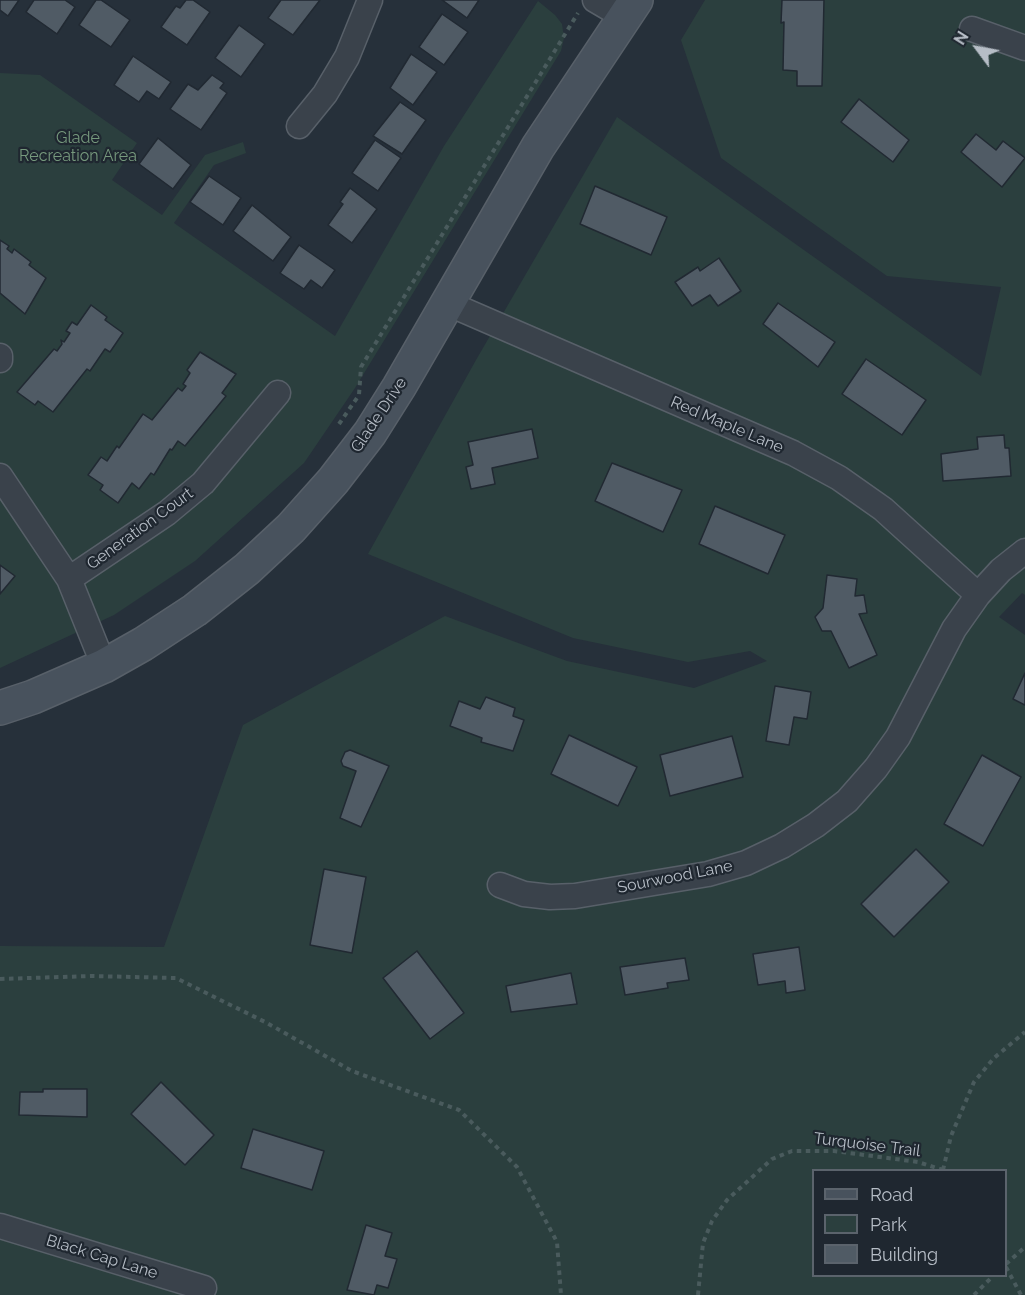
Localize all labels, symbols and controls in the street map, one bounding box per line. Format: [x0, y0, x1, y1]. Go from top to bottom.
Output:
north arrow [947, 18, 1007, 78]
text: N [950, 28, 973, 48]
park label: Glade Recreation Area [19, 128, 137, 166]
street label: Glade Drive [347, 374, 411, 456]
street label: Red Maple Lane [668, 393, 786, 457]
street label: Generation Court [83, 484, 197, 574]
street label: Sourwood Lane [616, 856, 734, 898]
street label: Turquoise Trail [813, 1129, 921, 1161]
legend [812, 1169, 1007, 1277]
text: Road [870, 1184, 913, 1205]
text: Park [870, 1214, 907, 1235]
street label: Black Cap Lane [44, 1231, 160, 1283]
text: Building [870, 1244, 938, 1265]

